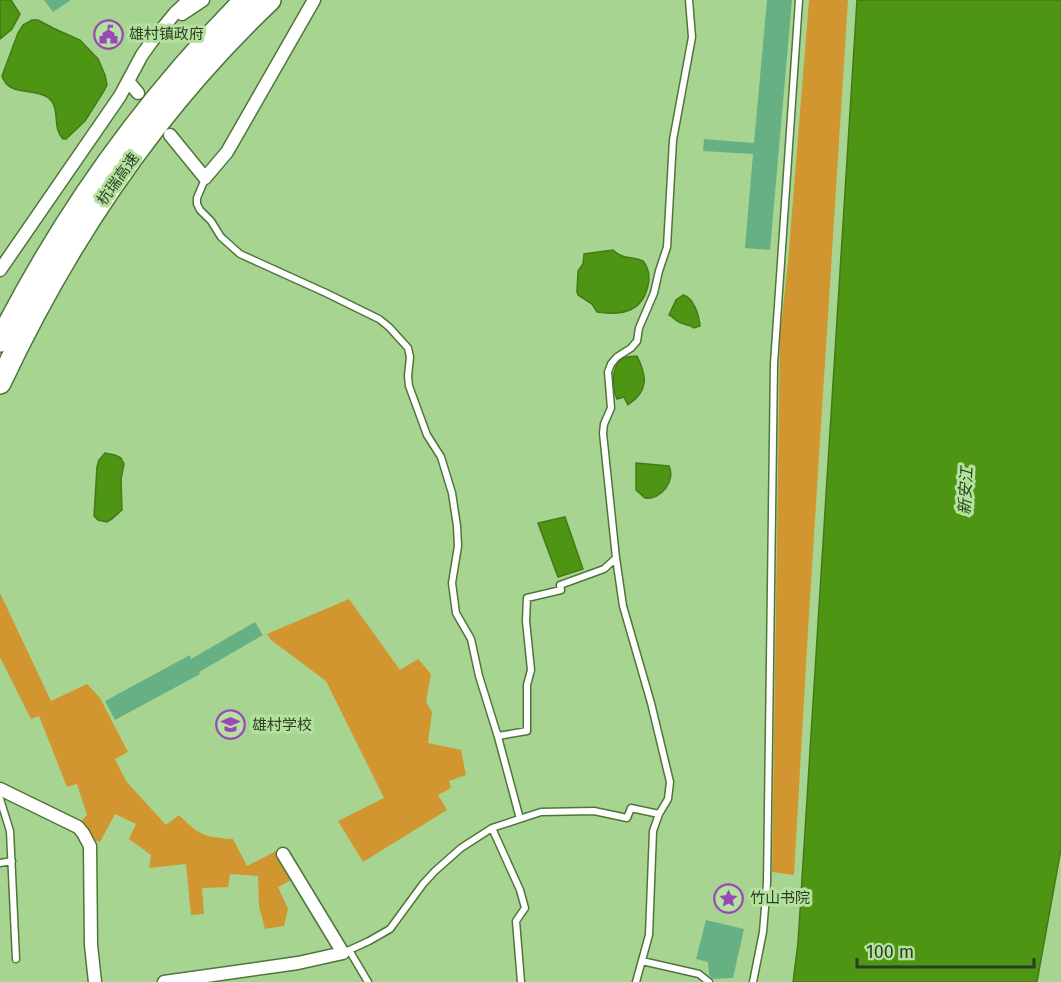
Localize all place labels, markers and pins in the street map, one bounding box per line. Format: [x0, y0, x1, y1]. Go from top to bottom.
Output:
public building icon: 雄村镇政府 [92, 18, 124, 50]
place label: 雄村镇政府 [129, 25, 204, 43]
school or university icon: 雄村学校 [215, 709, 247, 741]
place label: 雄村学校 [252, 716, 312, 734]
place icon: 竹山书院 [713, 882, 745, 914]
place label: 竹山书院 [750, 889, 810, 907]

